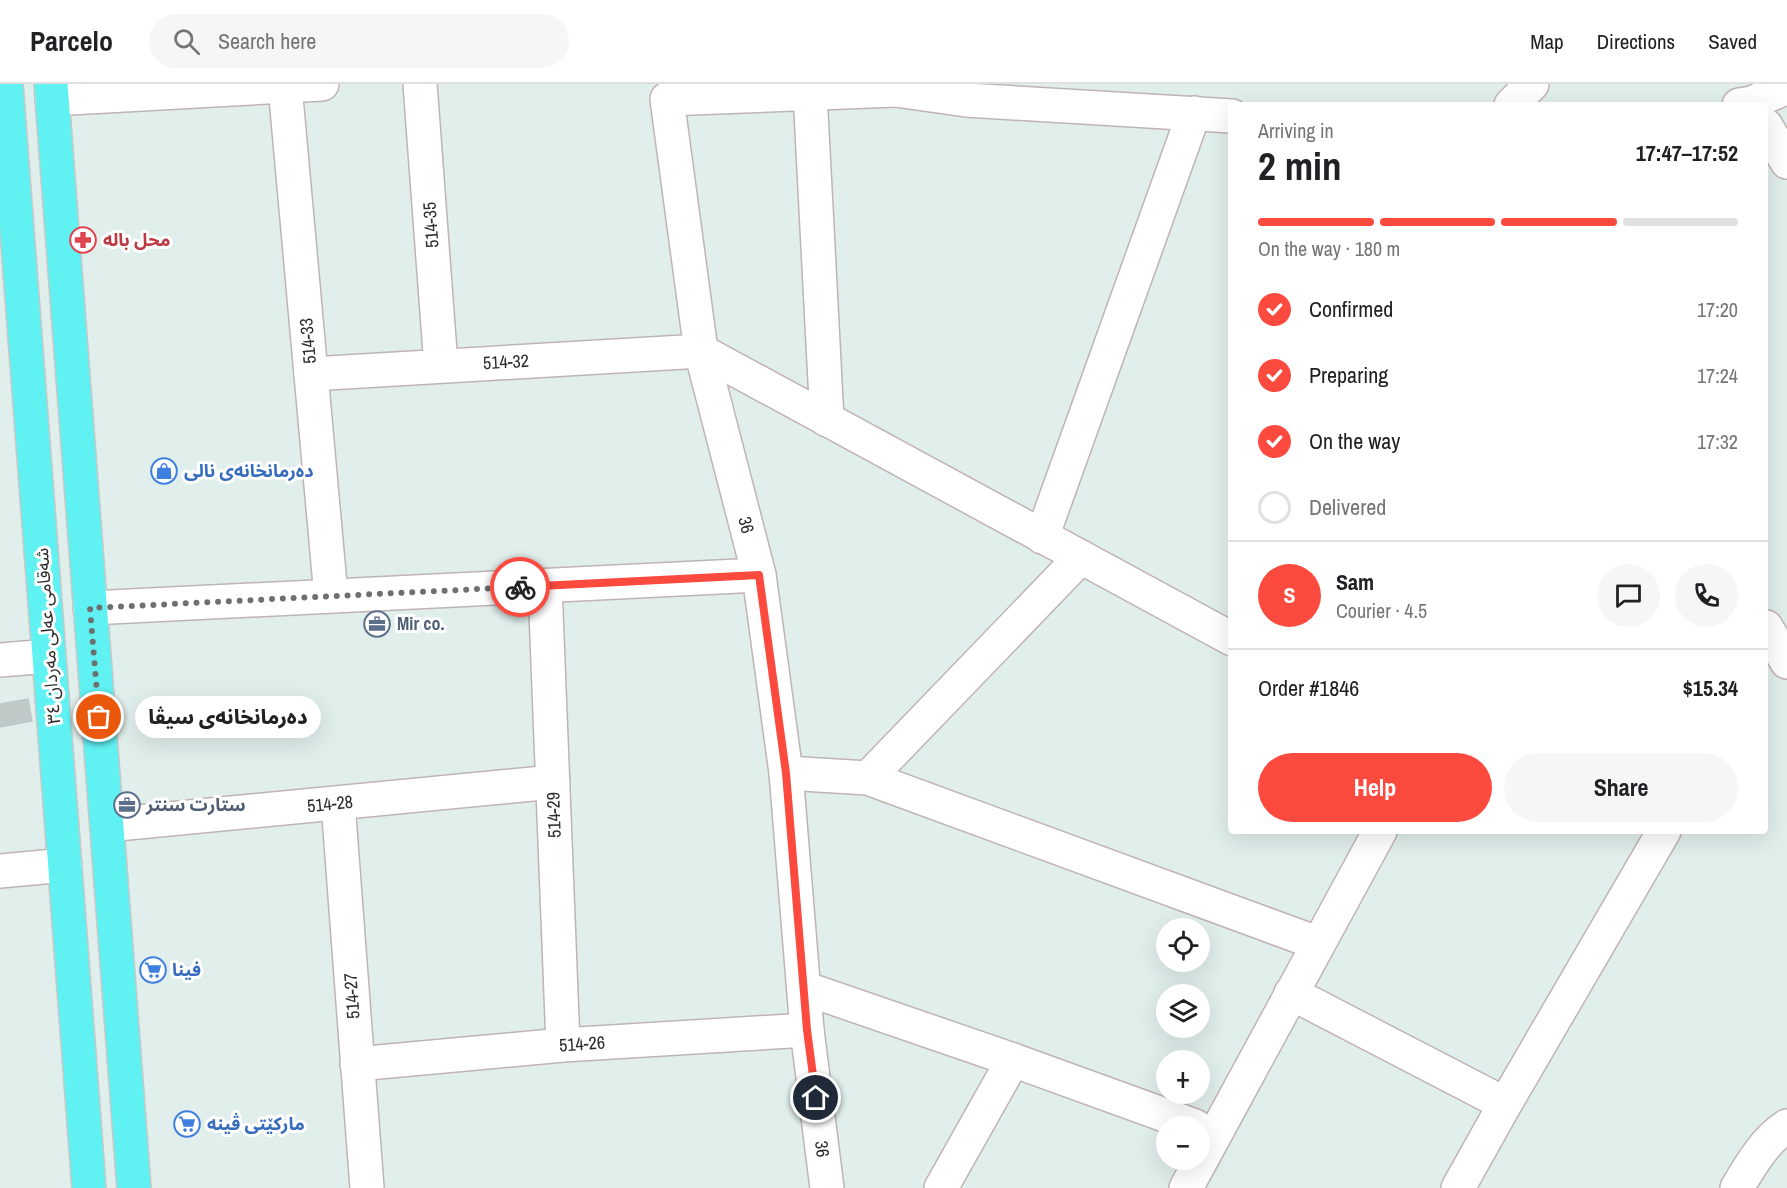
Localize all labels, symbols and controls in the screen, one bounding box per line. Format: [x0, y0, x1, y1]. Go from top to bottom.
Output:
search box [149, 14, 569, 68]
text: Parcelo [30, 22, 113, 60]
icon: search [170, 25, 203, 58]
text: Search here [218, 26, 316, 56]
text: Map [1530, 27, 1564, 56]
text: Directions [1597, 27, 1675, 56]
text: Saved [1708, 27, 1757, 56]
text: Arriving in [1258, 117, 1334, 144]
text: 17:47–17:52 [1636, 138, 1738, 168]
text: 2 min [1258, 140, 1342, 192]
street label: 514-35 [416, 201, 445, 249]
pharmacy icon: محل باله [68, 225, 98, 255]
place label: محل باله [103, 227, 170, 252]
text: On the way · 180 m [1258, 235, 1400, 262]
icon: check [1258, 293, 1291, 326]
text: Confirmed [1309, 294, 1393, 324]
text: 17:20 [1697, 296, 1738, 323]
street label: 514-33 [293, 317, 322, 365]
street label: 514-32 [482, 348, 530, 375]
icon: check [1258, 359, 1291, 392]
text: Preparing [1309, 360, 1388, 390]
text: 17:24 [1697, 362, 1738, 389]
icon: check [1258, 425, 1291, 458]
text: On the way [1309, 426, 1400, 456]
text: 17:32 [1697, 428, 1738, 455]
shop icon: دەرمانخانەی نالی [149, 456, 179, 486]
place label: دەرمانخانەی نالی [184, 458, 314, 483]
text: Delivered [1309, 492, 1386, 522]
street label: 36 [732, 514, 761, 536]
street label: شەقامی عەلی مەردان ٣٤ [29, 547, 66, 725]
courier [490, 557, 550, 617]
button: chat [1597, 564, 1660, 627]
button: phone [1675, 564, 1738, 627]
text: Sam [1336, 567, 1374, 597]
icon: bike [504, 571, 537, 604]
text: S [1283, 580, 1296, 610]
text: Courier · 4.5 [1336, 597, 1427, 624]
office icon: Mir co. [362, 609, 392, 639]
place label: Mir co. [397, 611, 445, 636]
text: Order #1846 [1258, 673, 1359, 703]
text: $15.34 [1683, 673, 1738, 703]
pin [73, 691, 124, 742]
callout: دەرمانخانەی سیڤا [135, 696, 321, 738]
icon: bag [82, 700, 115, 733]
text: دەرمانخانەی سیڤا [148, 703, 308, 730]
button: Help [1258, 753, 1492, 822]
button: Share [1504, 753, 1738, 822]
street label: 514-28 [306, 789, 354, 818]
office icon: ستارت سنتر [112, 790, 142, 820]
place label: ستارت سنتر [145, 792, 246, 817]
street label: 514-29 [540, 792, 567, 838]
map controls [1156, 918, 1210, 1170]
button: locate [1156, 918, 1210, 972]
supermarket icon: فينا [138, 955, 168, 985]
place label: فينا [172, 957, 201, 982]
street label: 514-27 [337, 972, 366, 1020]
button: layers [1156, 984, 1210, 1038]
street label: 514-26 [558, 1029, 606, 1058]
button: + [1156, 1050, 1210, 1104]
pin [790, 1072, 841, 1123]
icon: home [799, 1081, 832, 1114]
supermarket icon: مارکێتی ڤینە [172, 1109, 202, 1139]
place label: مارکێتی ڤینە [207, 1111, 305, 1136]
button: − [1156, 1116, 1210, 1170]
street label: 36 [809, 1139, 836, 1159]

